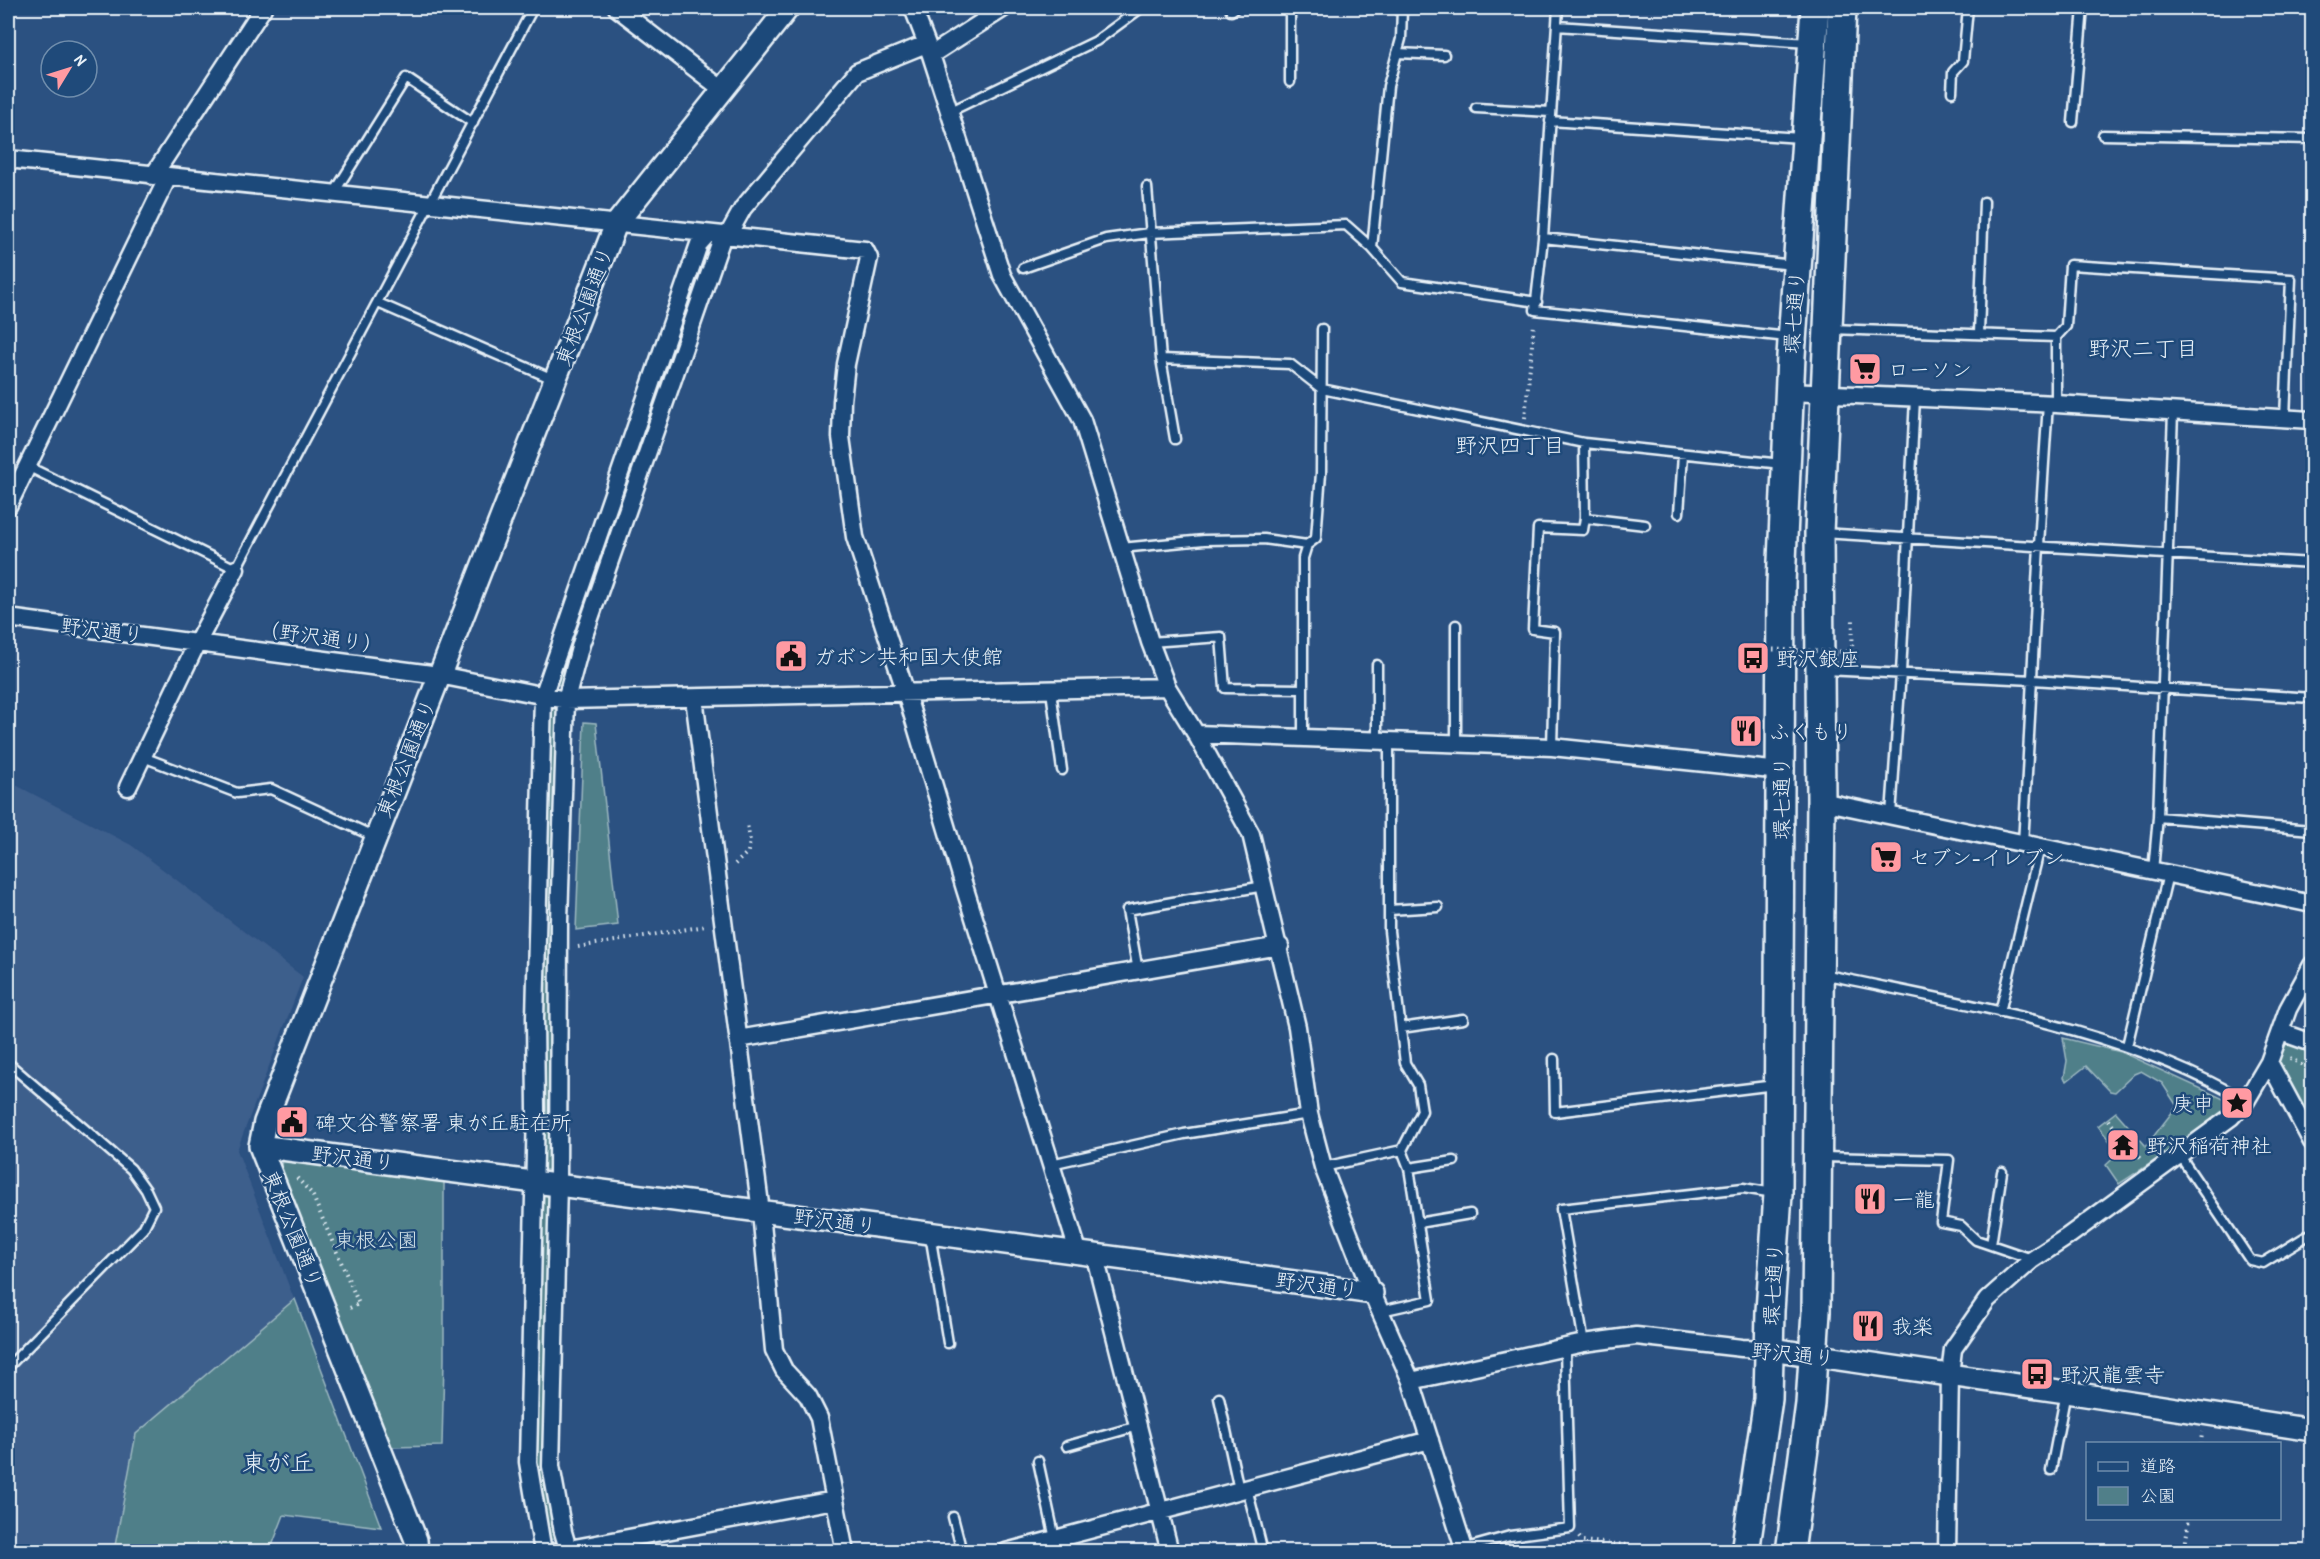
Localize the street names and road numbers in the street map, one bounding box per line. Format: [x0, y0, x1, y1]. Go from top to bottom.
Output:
street label: 東根公園通り [548, 242, 620, 370]
street label: 環七通り [1777, 269, 1811, 355]
street label: 野沢通り [59, 610, 145, 650]
street label: （野沢通り） [257, 614, 385, 660]
street label: 東根公園通り [369, 694, 443, 822]
street label: 環七通り [1767, 756, 1796, 840]
street label: 野沢通り [310, 1138, 396, 1178]
street label: 東根公園通り [256, 1165, 330, 1293]
street label: 野沢通り [792, 1201, 878, 1241]
street label: 環七通り [1756, 1241, 1790, 1327]
street label: 野沢通り [1273, 1265, 1361, 1305]
street label: 野沢通り [1750, 1335, 1836, 1373]

